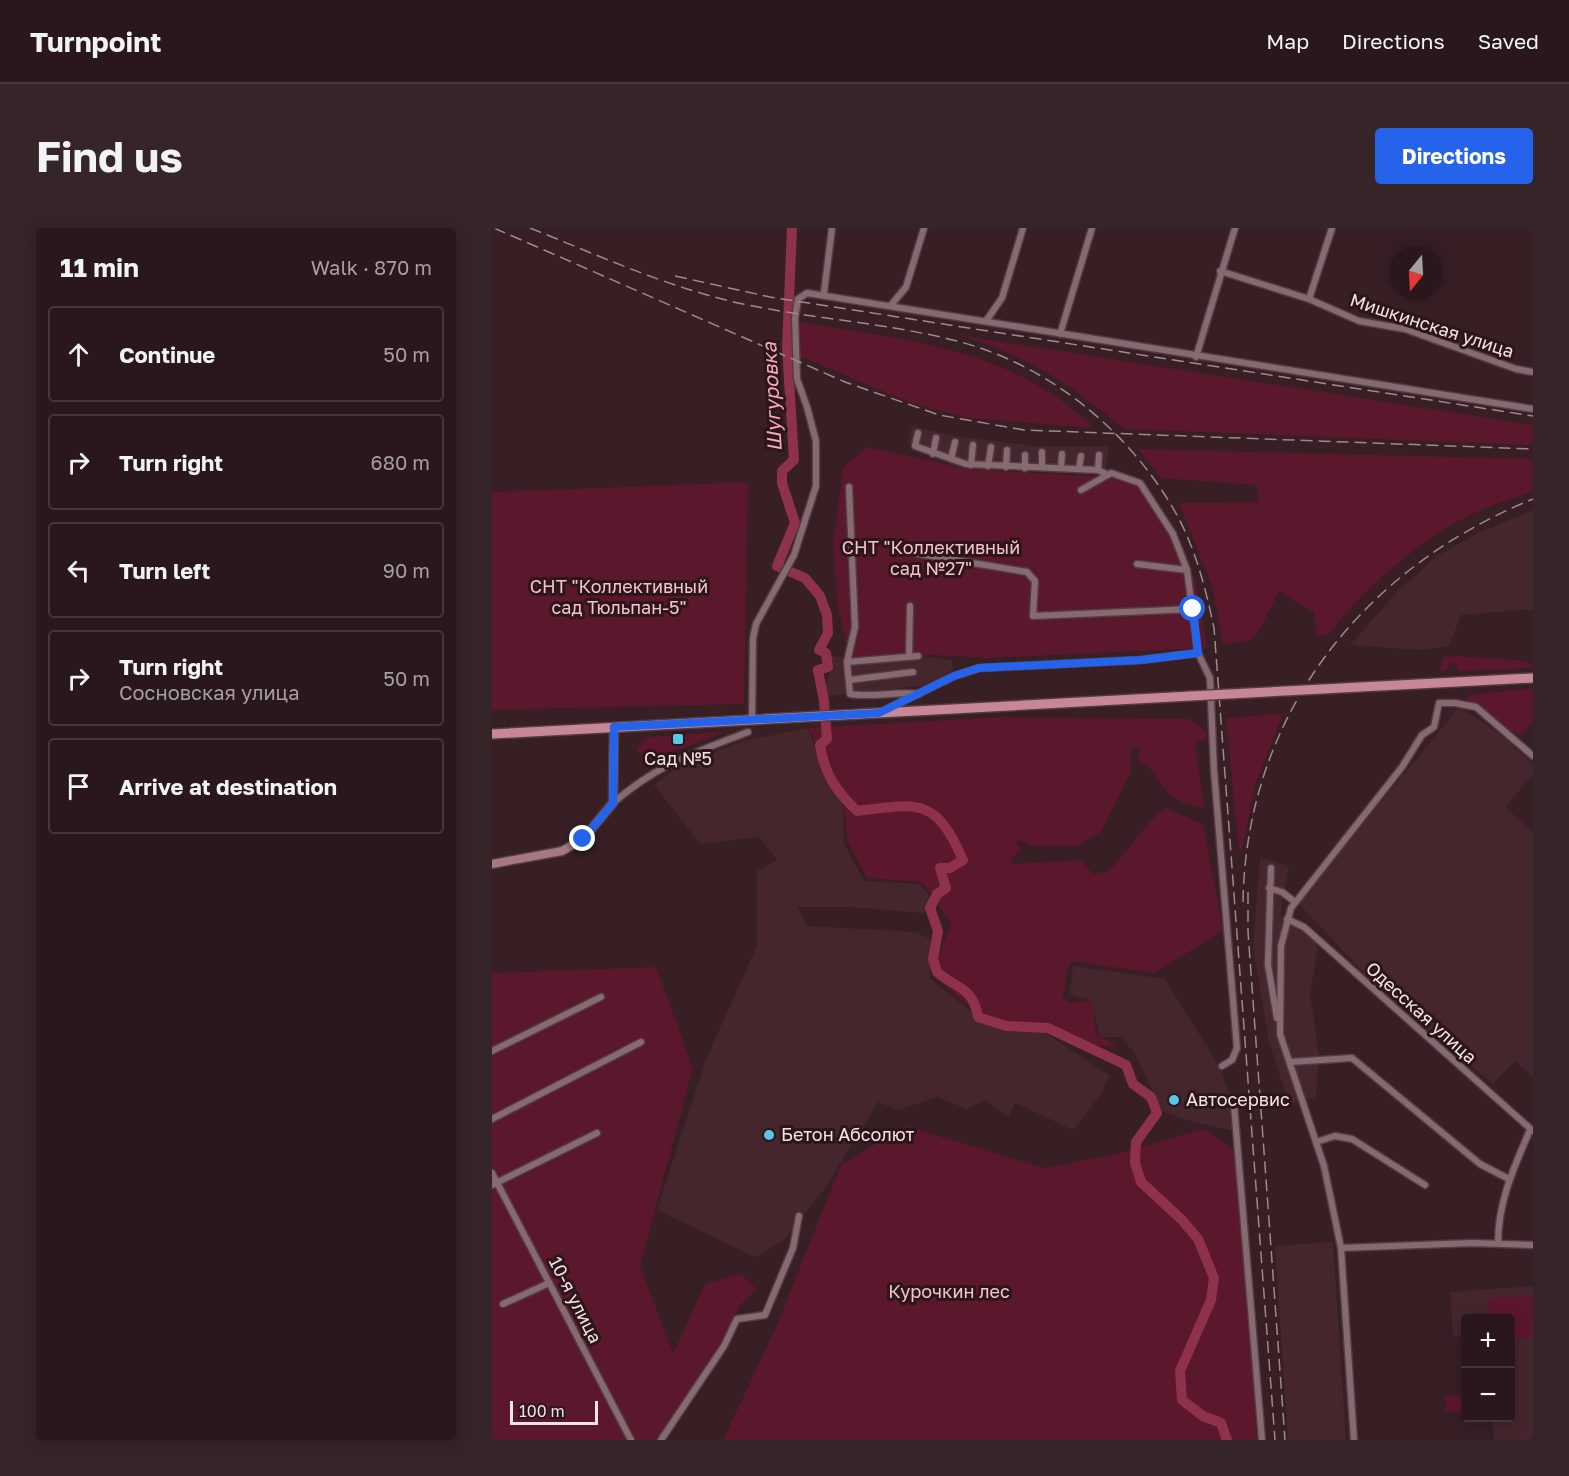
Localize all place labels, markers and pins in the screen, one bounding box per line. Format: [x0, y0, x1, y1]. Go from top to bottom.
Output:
marker: Сад №5 [671, 732, 685, 746]
place label: Сад №5 [644, 747, 712, 769]
place label: Автосервис [1186, 1088, 1290, 1110]
marker: Автосервис [1167, 1093, 1181, 1107]
place label: Бетон Абсолют [781, 1123, 914, 1145]
marker: Бетон Абсолют [762, 1128, 776, 1142]

